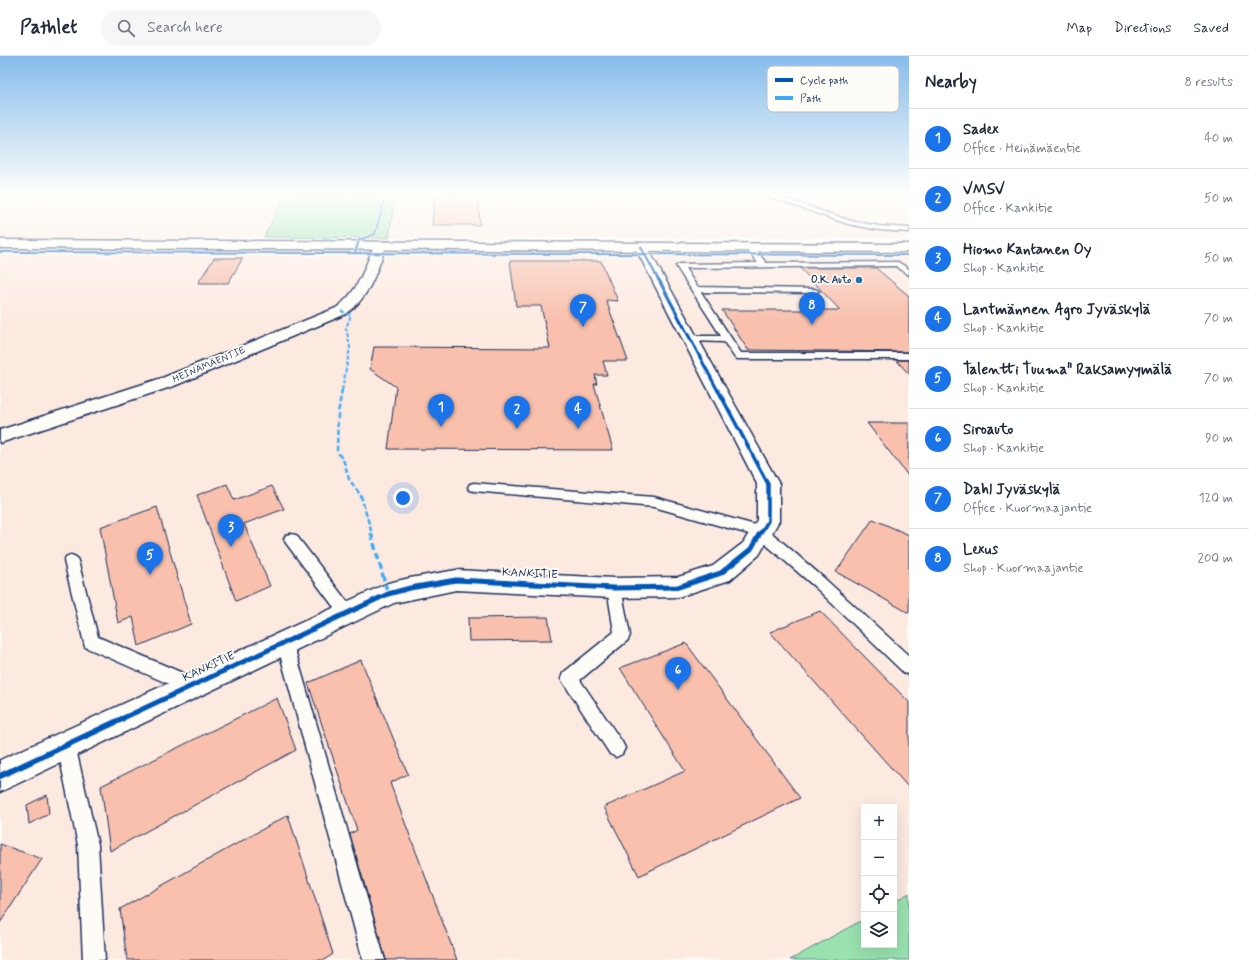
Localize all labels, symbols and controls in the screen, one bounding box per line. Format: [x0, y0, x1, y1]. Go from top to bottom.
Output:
search box [101, 10, 381, 46]
text: Pathlet [20, 15, 77, 40]
icon: search [115, 17, 137, 39]
text: Search here [147, 18, 223, 38]
text: Map [1066, 19, 1092, 37]
text: Directions [1114, 19, 1172, 37]
text: Saved [1194, 19, 1229, 37]
legend [767, 66, 899, 112]
text: Nearby [925, 71, 977, 93]
text: Cycle path [800, 74, 848, 88]
text: 8 results [1185, 74, 1233, 91]
text: Path [800, 92, 821, 106]
text: Sadex [963, 120, 999, 140]
text: 1 [935, 130, 941, 147]
text: 40 m [1204, 130, 1233, 147]
text: Office · Heinämäentie [963, 140, 1081, 157]
text: VMSV [963, 180, 1005, 200]
text: 2 [935, 190, 941, 207]
text: 50 m [1204, 190, 1233, 207]
text: Office · Kankitie [963, 200, 1053, 217]
text: Hiomo Kantanen Oy [963, 240, 1092, 260]
text: 3 [935, 250, 941, 267]
text: 50 m [1204, 250, 1233, 267]
text: Shop · Kankitie [963, 260, 1044, 277]
place label: O.K. Auto [811, 274, 851, 287]
marker: O.K. Auto [854, 275, 864, 285]
pin: 8 [799, 292, 825, 325]
pin: 7 [570, 294, 596, 327]
text: Lantmännen Agro Jyväskylä [963, 300, 1151, 320]
text: 4 [934, 310, 942, 327]
text: 70 m [1204, 310, 1233, 327]
text: Shop · Kankitie [963, 320, 1044, 337]
street label: HEINÄMÄENTIE [170, 343, 248, 386]
text: Talentti Tuuma" Raksamyymälä [963, 360, 1172, 380]
text: 5 [934, 370, 942, 387]
text: 70 m [1204, 370, 1233, 387]
text: Shop · Kankitie [963, 380, 1044, 397]
pin: 1 [428, 394, 454, 427]
pin: 2 [504, 396, 530, 429]
pin: 4 [565, 396, 591, 429]
text: Siroauto [963, 420, 1013, 440]
text: 6 [935, 430, 941, 447]
text: 90 m [1205, 430, 1233, 447]
text: Shop · Kankitie [963, 440, 1044, 457]
text: Dahl Jyväskylä [963, 480, 1060, 500]
your location [393, 488, 413, 508]
text: 7 [934, 490, 942, 507]
text: 120 m [1199, 490, 1233, 507]
text: Office · Kuormaajantie [963, 500, 1092, 517]
pin: 3 [218, 514, 244, 547]
text: Lexus [963, 540, 998, 560]
pin: 5 [137, 542, 163, 575]
text: 8 [934, 550, 942, 567]
text: 200 m [1198, 550, 1233, 567]
text: Shop · Kuormaajantie [963, 560, 1084, 577]
street label: KANKITIE [502, 565, 558, 583]
street label: KANKITIE [180, 648, 238, 686]
pin: 6 [665, 657, 691, 690]
map controls [861, 804, 897, 948]
button: + [861, 804, 897, 840]
button: − [861, 840, 897, 876]
button: locate [861, 876, 897, 912]
button: layers [861, 912, 897, 948]

